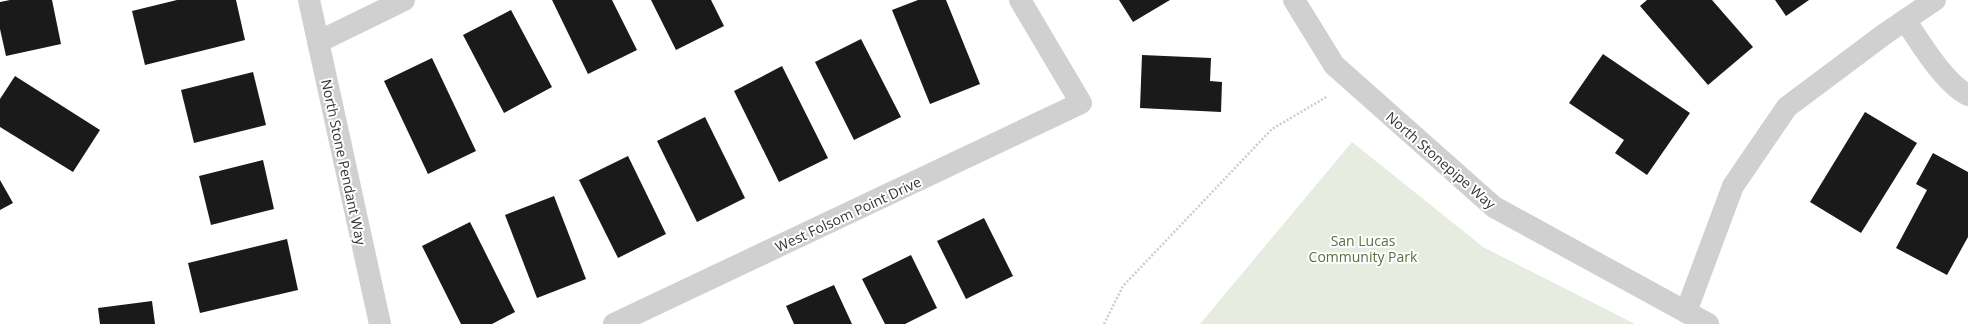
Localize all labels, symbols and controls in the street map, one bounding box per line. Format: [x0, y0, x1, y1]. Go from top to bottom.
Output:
street label: North Stone Pendant Way [317, 77, 371, 248]
street label: North Stonepipe Way [1382, 107, 1501, 214]
street label: West Folsom Point Drive [772, 172, 924, 256]
park label: San Lucas Community Park [1309, 231, 1418, 266]

